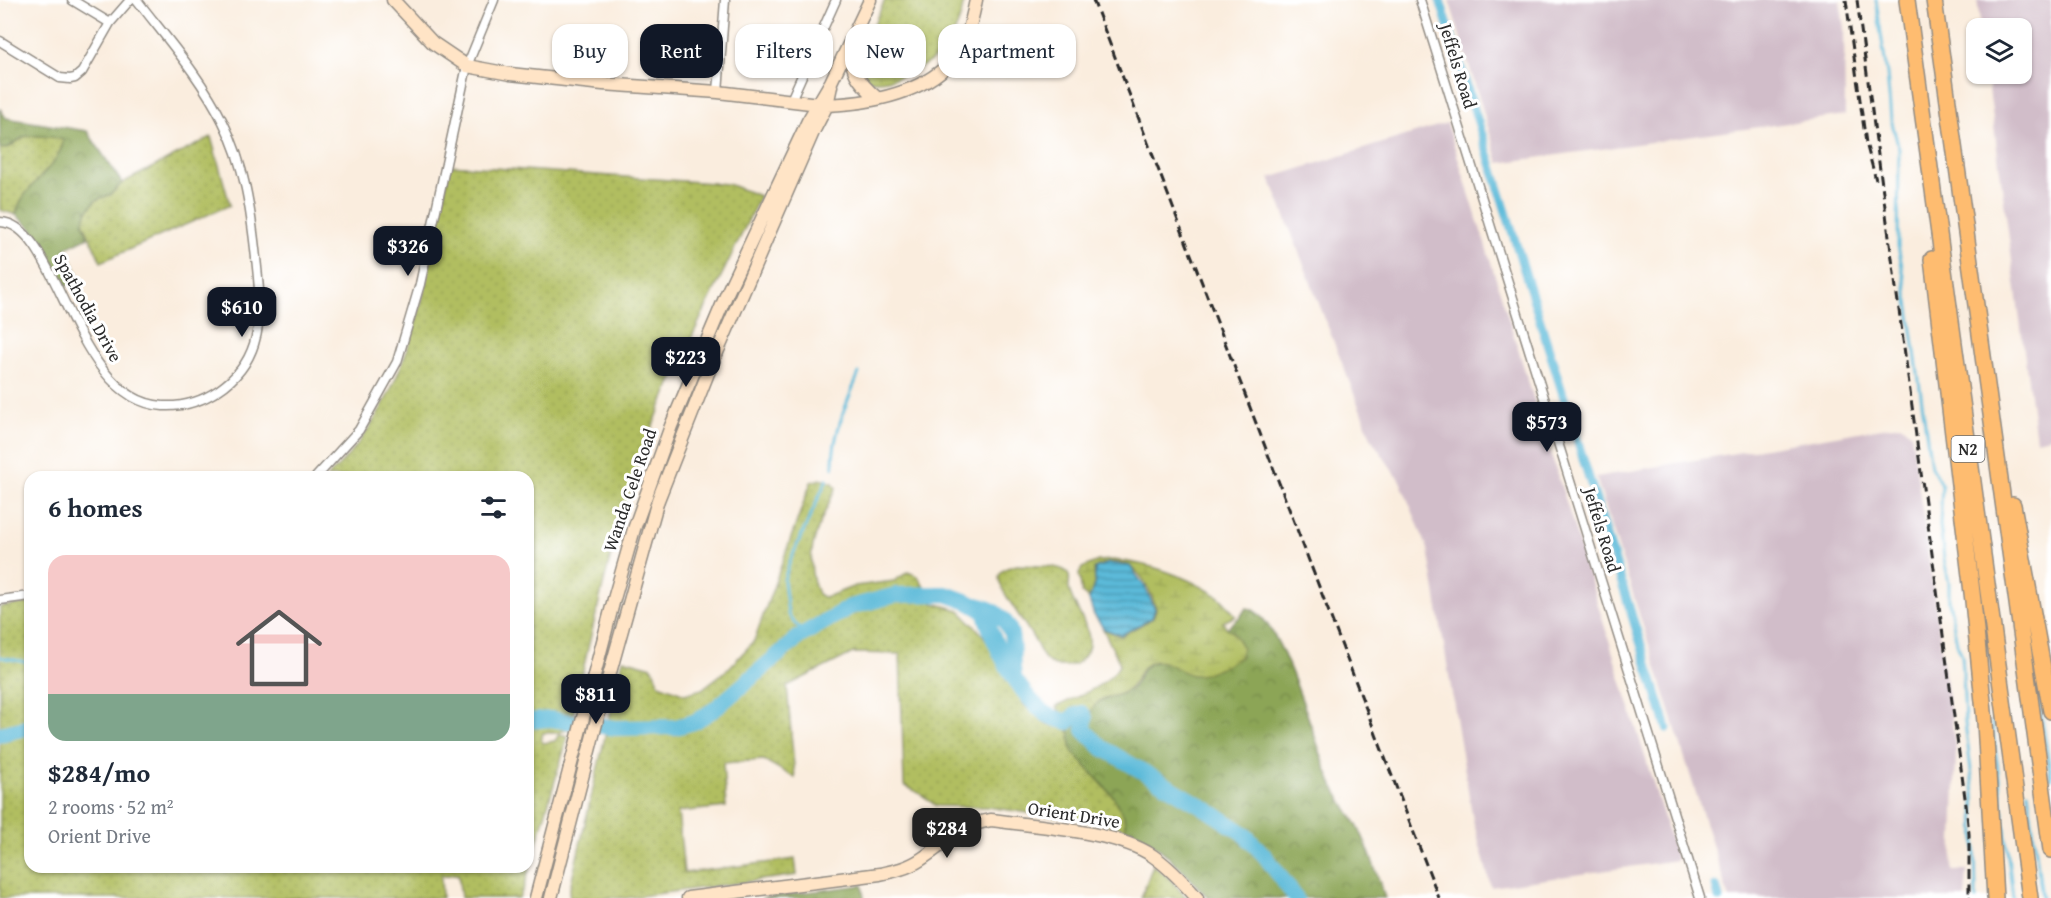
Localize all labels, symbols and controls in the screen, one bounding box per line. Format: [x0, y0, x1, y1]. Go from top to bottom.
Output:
street label: Jeffels Road [1432, 18, 1484, 112]
map controls [1966, 18, 2032, 84]
button: layers [1966, 18, 2032, 84]
chip: Buy [552, 24, 628, 78]
chip: Rent [640, 24, 723, 78]
chip: Filters [735, 24, 833, 78]
chip: New [845, 24, 926, 78]
chip: Apartment [938, 24, 1076, 78]
pin: $326 [372, 226, 444, 277]
text: $326 [387, 231, 429, 260]
street label: Spathodia Drive [47, 249, 129, 367]
pin: $610 [206, 287, 278, 338]
text: $610 [221, 292, 263, 321]
pin: $223 [650, 337, 722, 388]
text: $223 [665, 342, 707, 371]
pin: $573 [1511, 402, 1583, 453]
text: $573 [1526, 407, 1568, 436]
street label: Wanda Cele Road [596, 424, 663, 555]
road number: N2 [1952, 436, 1984, 462]
street label: Jeffels Road [1576, 482, 1628, 576]
text: 6 homes [48, 488, 143, 527]
icon: filters [477, 491, 510, 524]
icon: home [225, 594, 333, 702]
pin: $811 [560, 674, 632, 725]
text: $811 [575, 679, 617, 708]
text: $284/mo [48, 753, 150, 792]
text: 2 rooms · 52 m² [48, 792, 174, 821]
street label: Orient Drive [1026, 794, 1122, 835]
pin: $284 [911, 808, 983, 859]
text: $284 [926, 813, 968, 842]
text: Orient Drive [48, 821, 151, 850]

